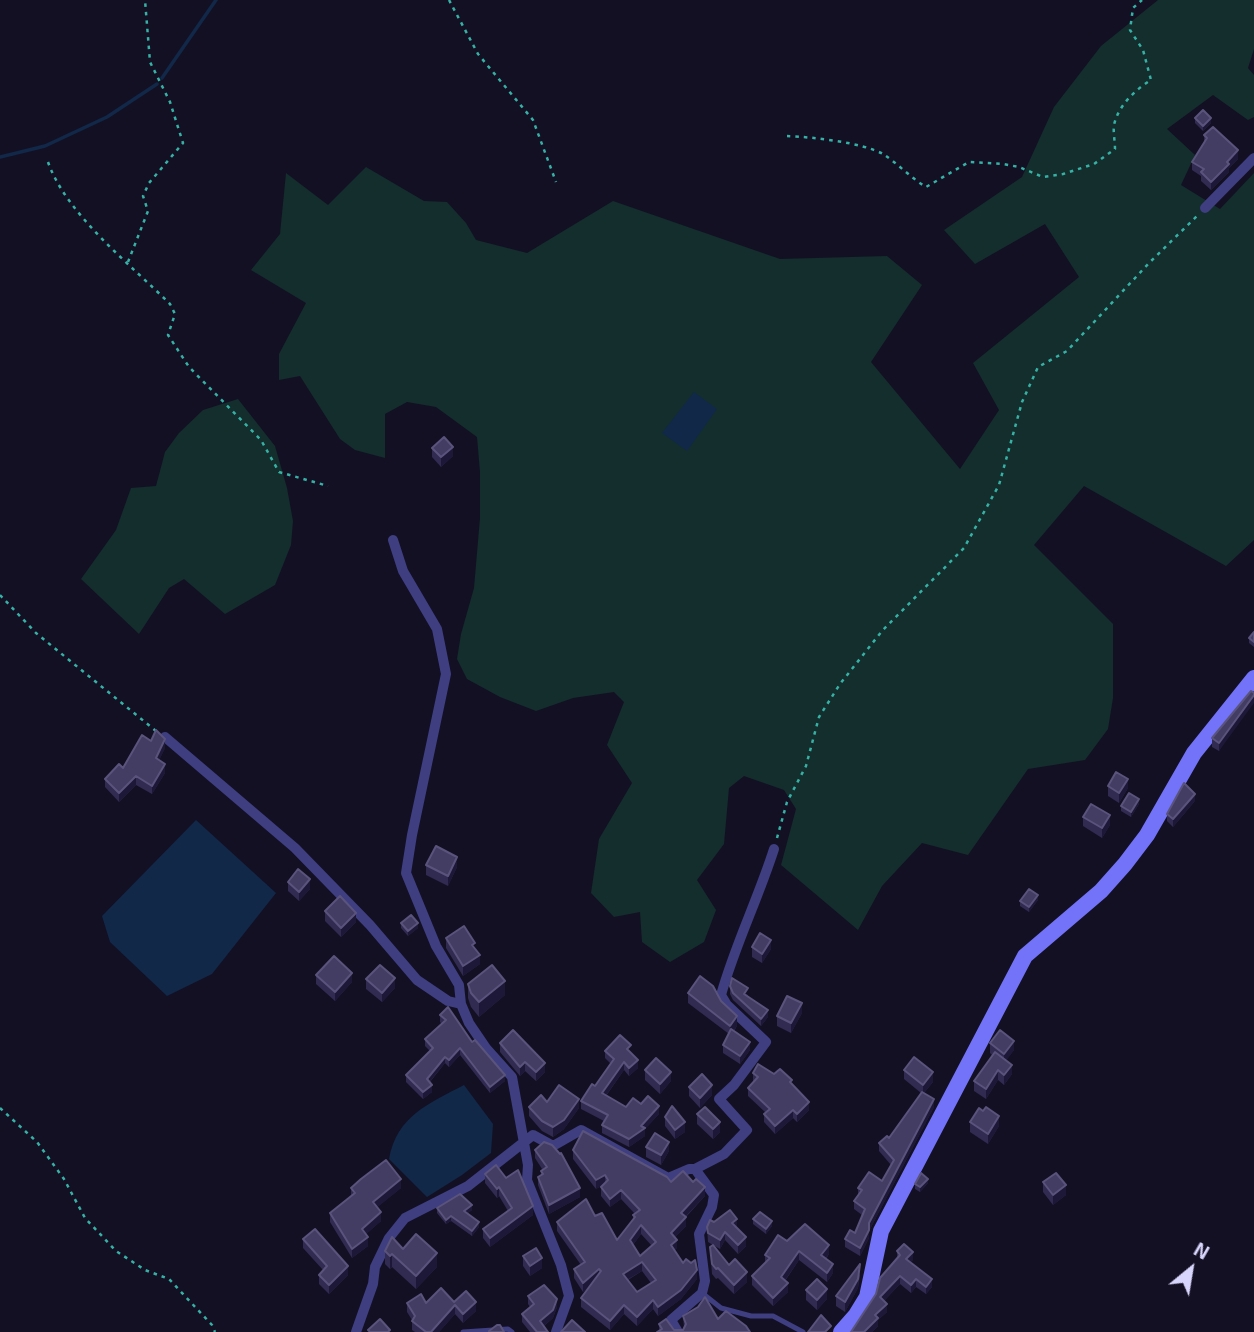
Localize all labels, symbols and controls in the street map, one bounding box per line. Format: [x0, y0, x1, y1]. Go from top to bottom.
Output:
north arrow [1156, 1234, 1226, 1304]
text: N [1190, 1237, 1213, 1264]

